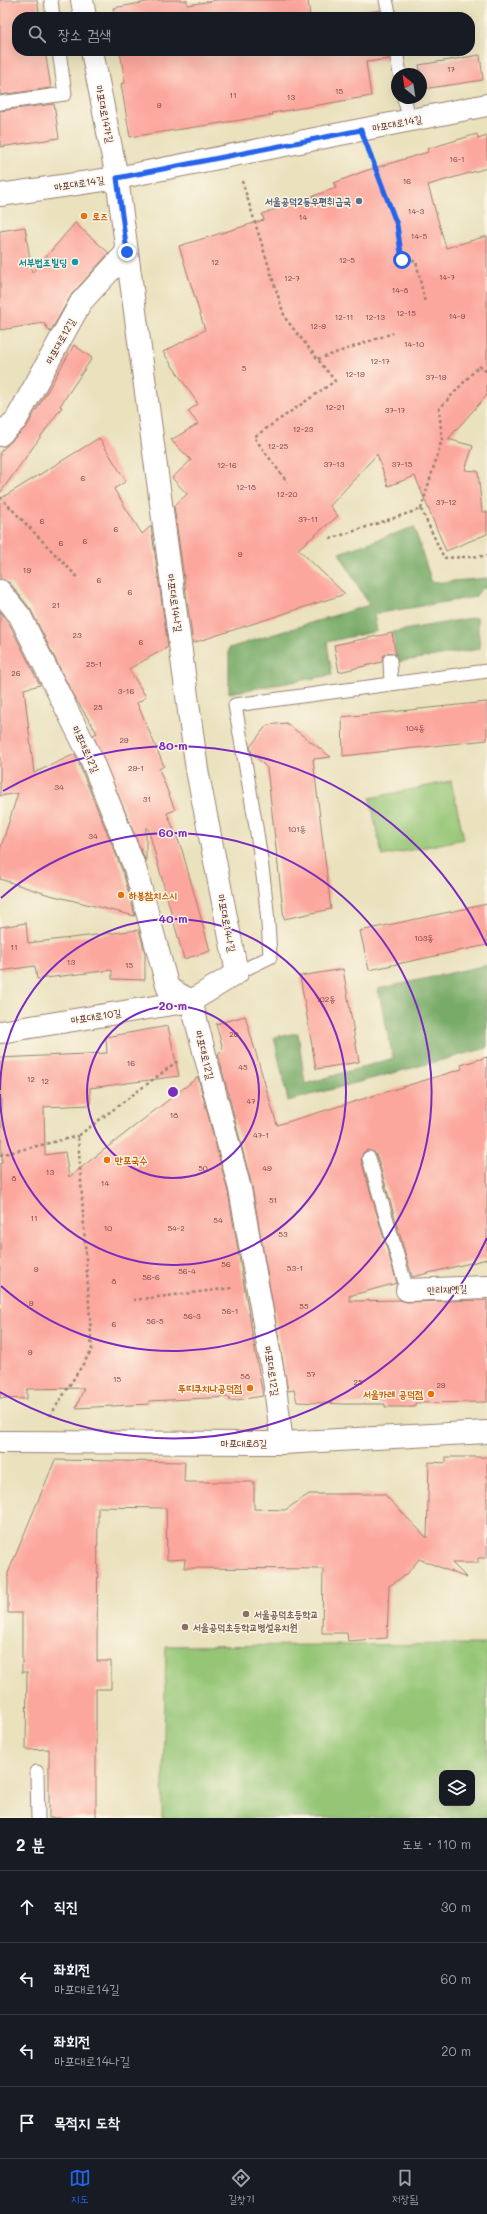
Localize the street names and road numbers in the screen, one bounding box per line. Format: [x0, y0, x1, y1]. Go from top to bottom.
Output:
street label: 마포대로14가길 [93, 84, 117, 144]
street label: 마포대로14길 [371, 111, 423, 135]
street label: 마포대로14길 [53, 172, 105, 194]
street label: 마포대로12길 [42, 316, 78, 366]
street label: 마포대로14나길 [164, 573, 186, 633]
street label: 마포대로12길 [69, 723, 103, 775]
street label: 마포대로14나길 [215, 893, 239, 953]
street label: 마포대로10길 [70, 1005, 122, 1027]
street label: 마포대로12길 [192, 1029, 218, 1081]
street label: 만리재옛길 [427, 1281, 467, 1297]
street label: 마포대로12길 [261, 1345, 283, 1397]
street label: 마포대로8길 [221, 1436, 267, 1450]

